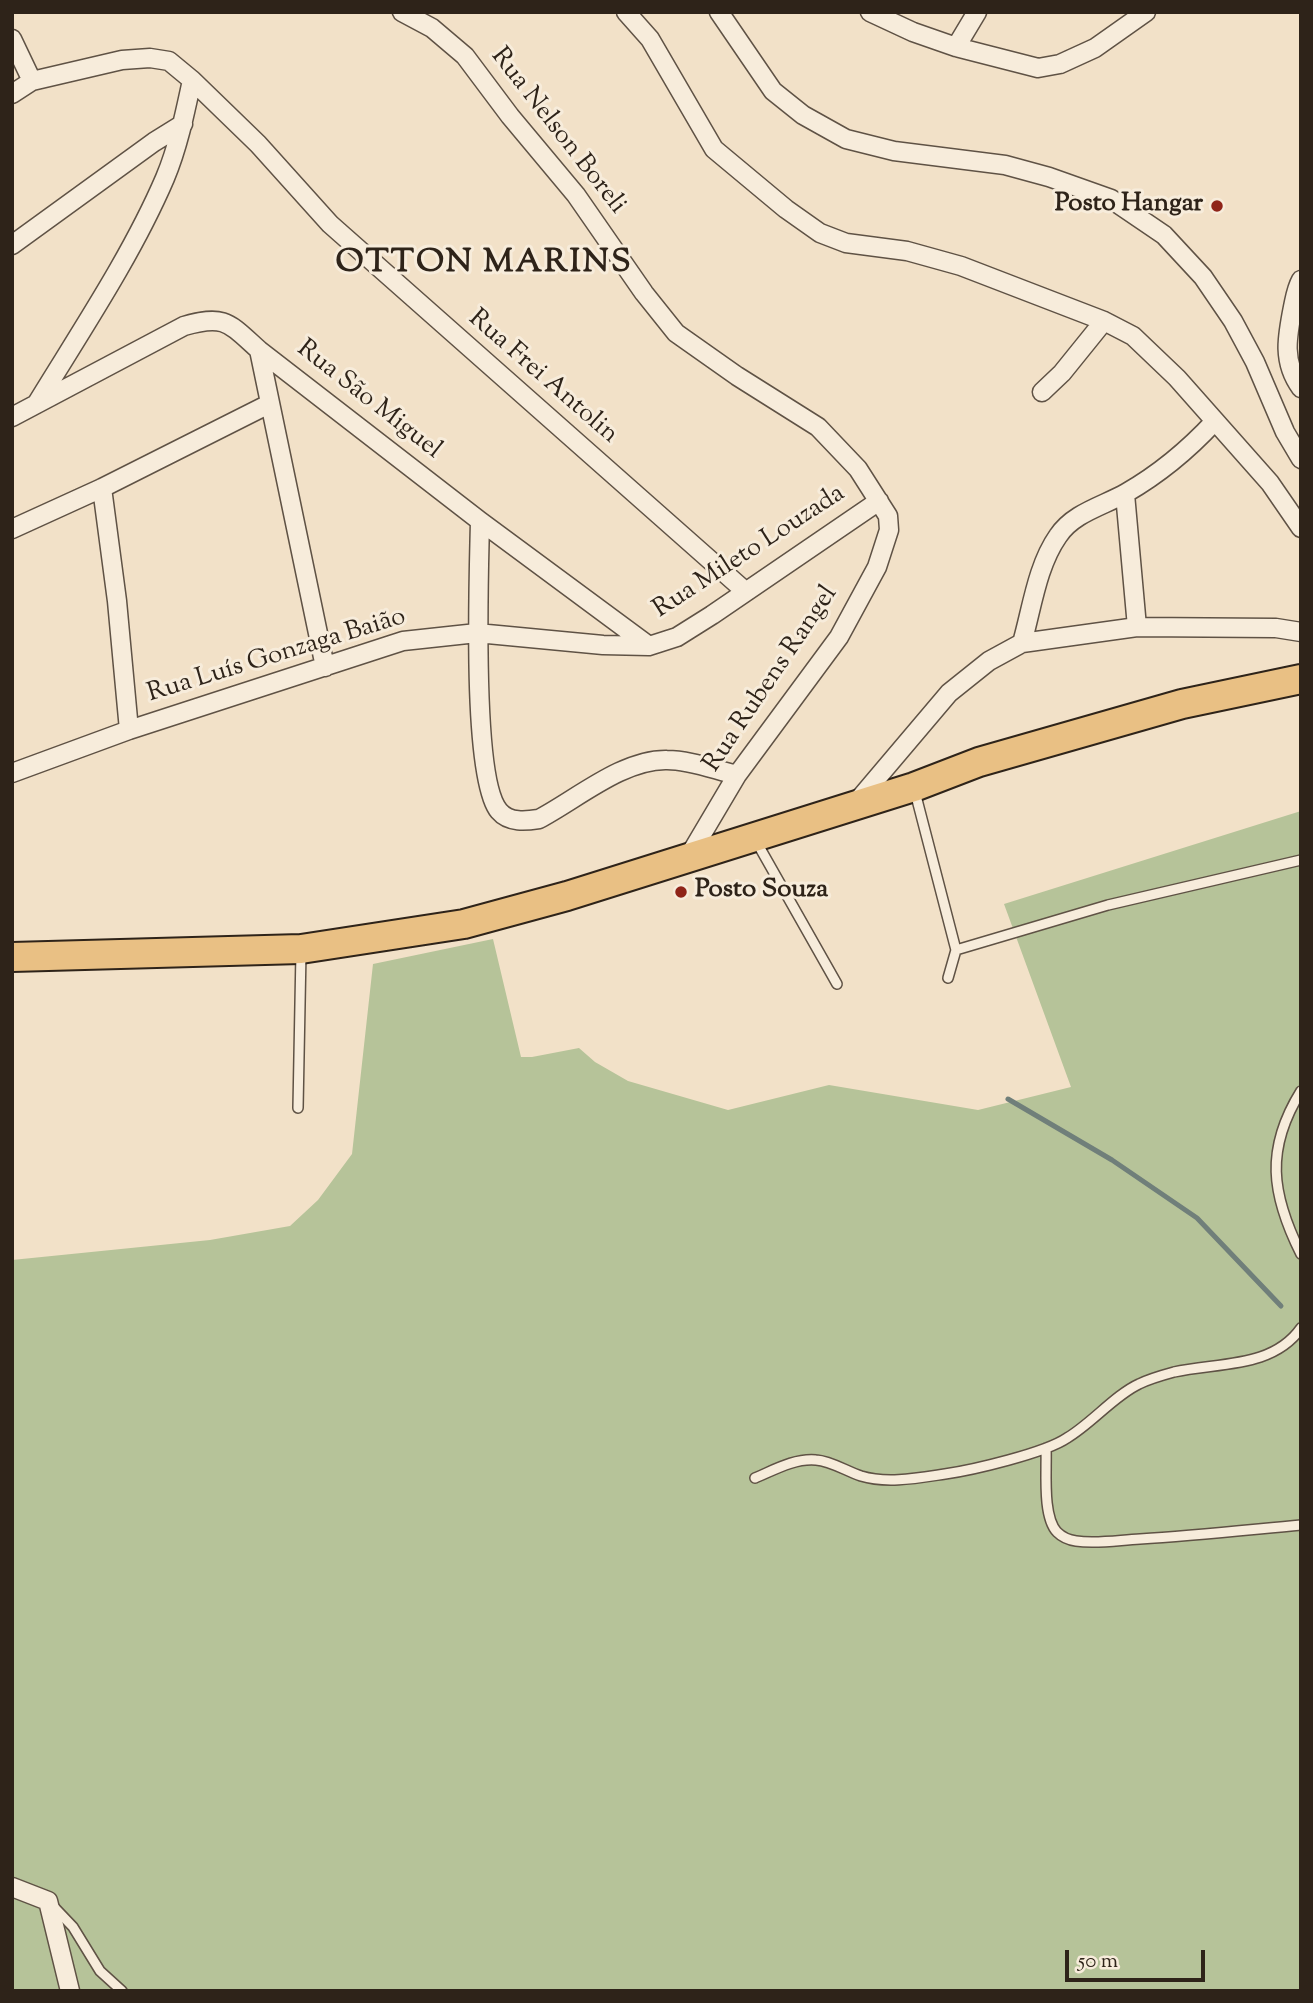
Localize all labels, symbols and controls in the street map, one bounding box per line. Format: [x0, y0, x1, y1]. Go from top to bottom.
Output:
street label: Rua Nelson Boreli [482, 43, 632, 221]
place label: Posto Hangar [1055, 190, 1203, 222]
marker: Posto Hangar [1209, 198, 1225, 214]
district label: OTTON MARINS [337, 245, 631, 285]
street label: Rua Frei Antolin [461, 304, 623, 452]
street label: Rua São Miguel [289, 335, 447, 467]
street label: Rua Mileto Louzada [648, 479, 852, 627]
street label: Rua Rubens Rangel [698, 581, 846, 779]
street label: Rua Luís Gonzaga Baião [144, 603, 410, 711]
place label: Posto Souza [695, 876, 828, 908]
marker: Posto Souza [673, 884, 689, 900]
scale bar [1068, 1937, 1208, 1981]
text: 50 m [1078, 1947, 1118, 1977]

